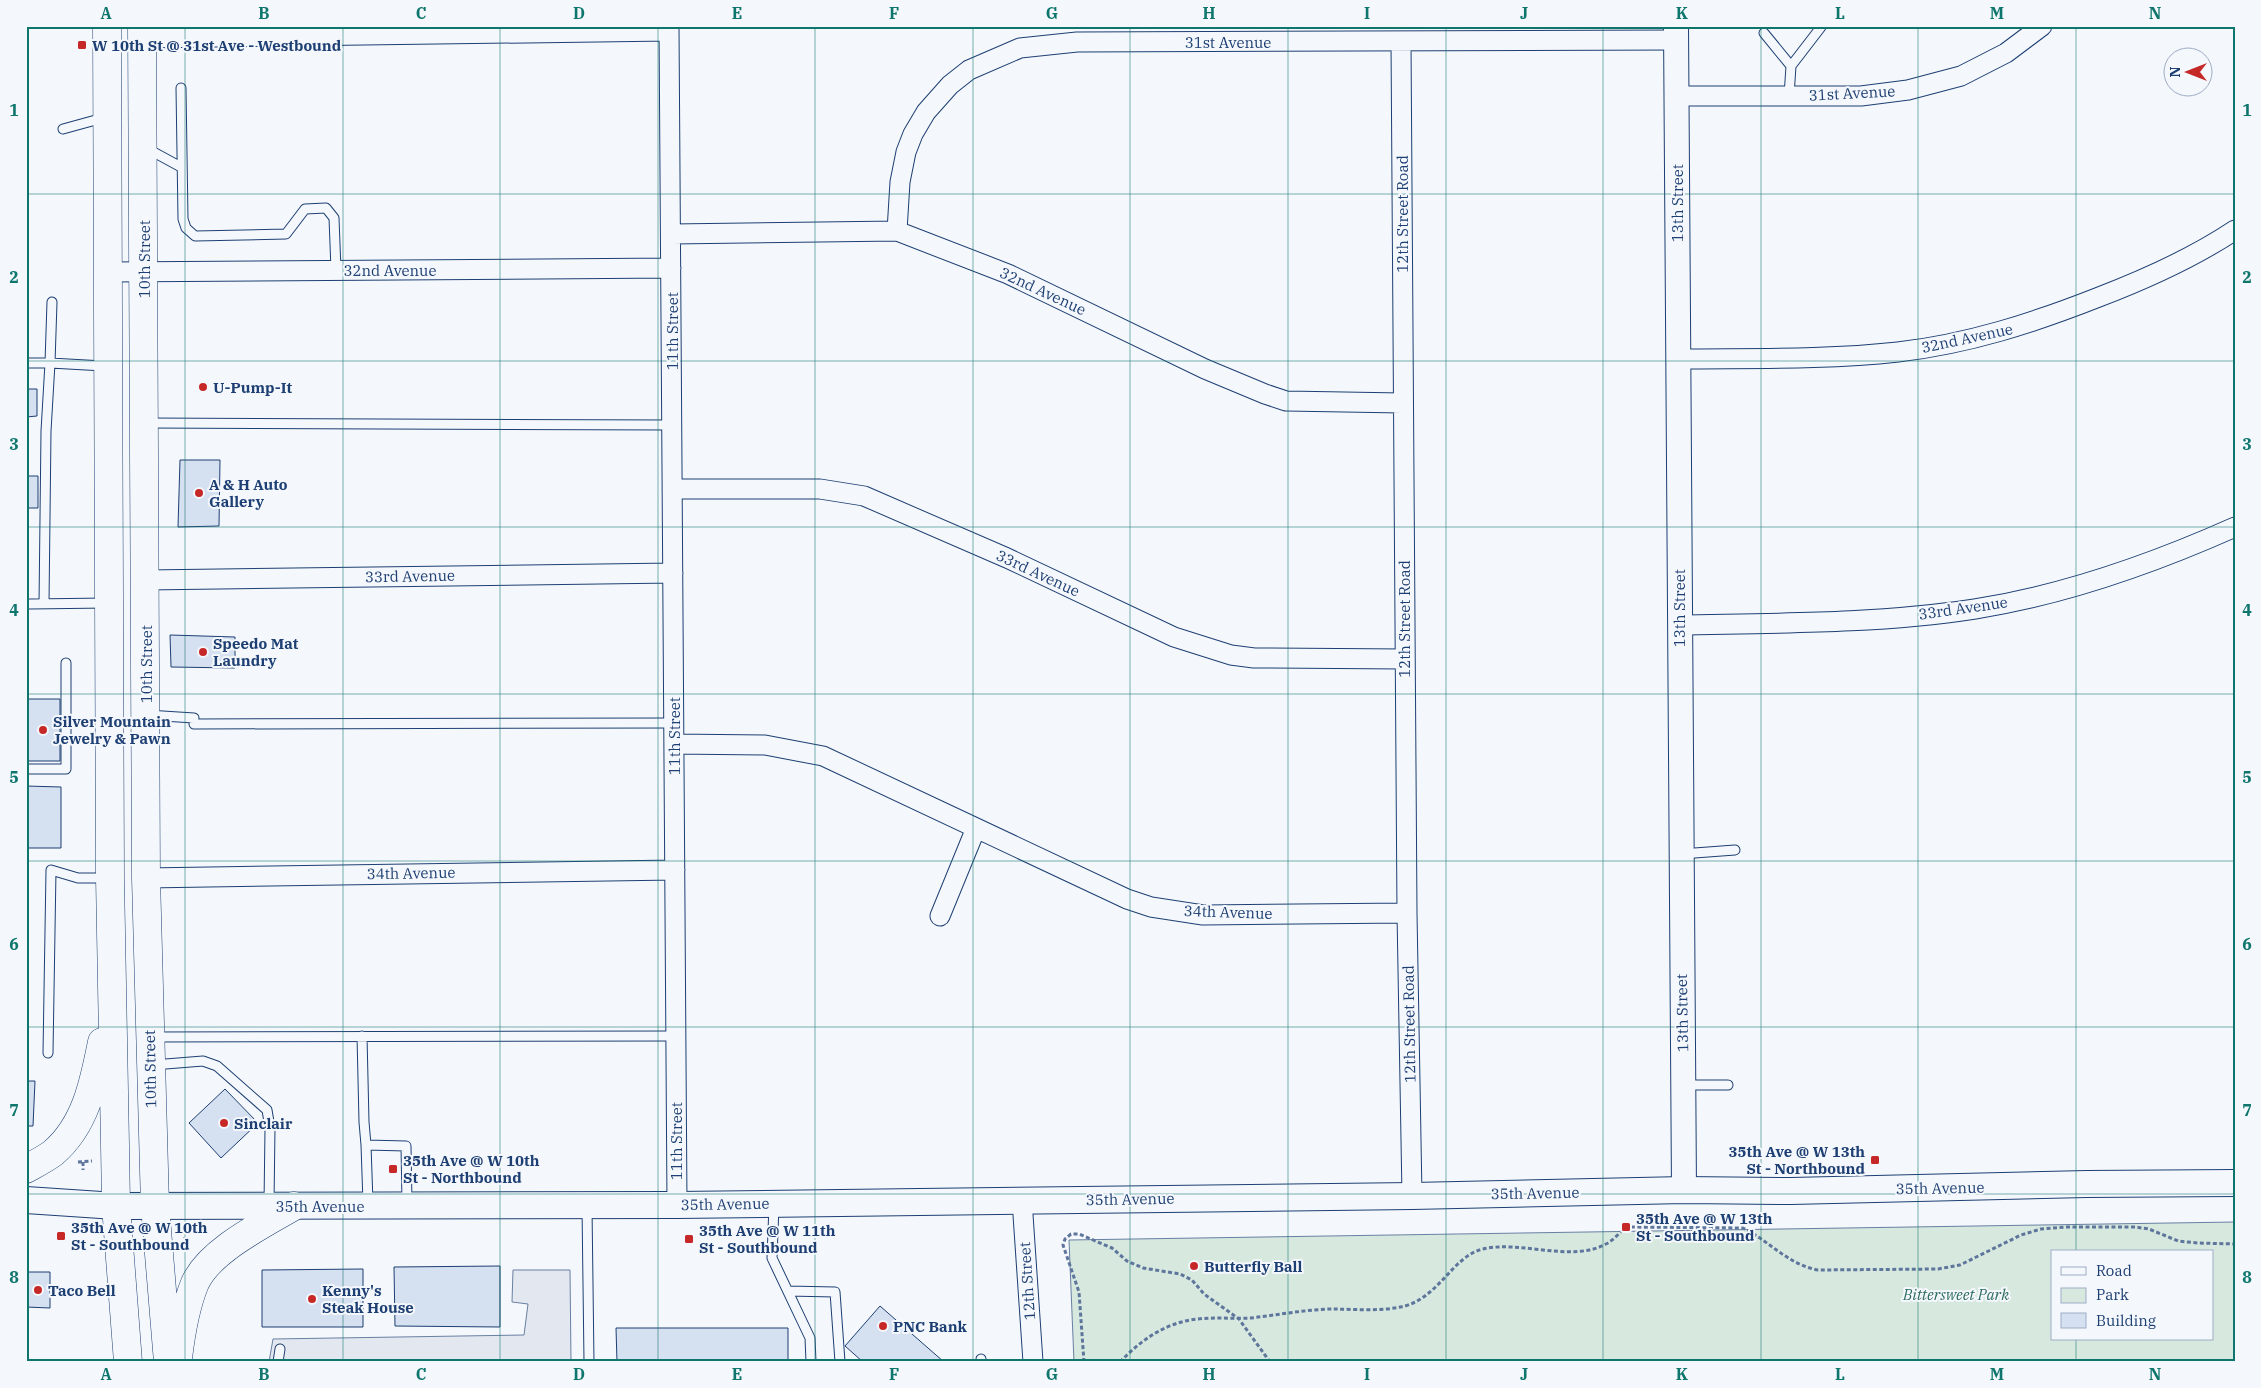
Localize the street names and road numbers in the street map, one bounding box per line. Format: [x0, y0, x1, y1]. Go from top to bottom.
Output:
street label: 31st Avenue [1185, 33, 1271, 52]
street label: 31st Avenue [1808, 81, 1896, 105]
street label: 12th Street Road [1393, 155, 1412, 273]
street label: 13th Street [1668, 164, 1687, 242]
street label: 10th Street [135, 220, 154, 298]
street label: 32nd Avenue [344, 261, 436, 280]
street label: 32nd Avenue [997, 263, 1089, 319]
street label: 11th Street [663, 292, 682, 370]
street label: 32nd Avenue [1920, 319, 2014, 357]
street label: 33rd Avenue [993, 545, 1083, 601]
street label: 12th Street Road [1395, 560, 1414, 678]
street label: 33rd Avenue [365, 566, 455, 586]
street label: 13th Street [1670, 569, 1689, 647]
street label: 33rd Avenue [1917, 592, 2009, 624]
street label: 10th Street [137, 625, 156, 703]
street label: 11th Street [665, 697, 684, 775]
street label: 34th Avenue [366, 863, 456, 883]
street label: 34th Avenue [1183, 901, 1273, 923]
street label: 12th Street Road [1398, 965, 1420, 1083]
street label: 13th Street [1672, 974, 1692, 1052]
street label: 10th Street [140, 1030, 160, 1108]
street label: 11th Street [667, 1102, 686, 1180]
street label: 35th Avenue [1895, 1178, 1985, 1198]
street label: 35th Avenue [1490, 1183, 1580, 1203]
street label: 35th Avenue [1085, 1189, 1175, 1209]
street label: 35th Avenue [680, 1194, 770, 1214]
street label: 35th Avenue [276, 1197, 364, 1216]
street label: 12th Street [1015, 1241, 1039, 1321]

